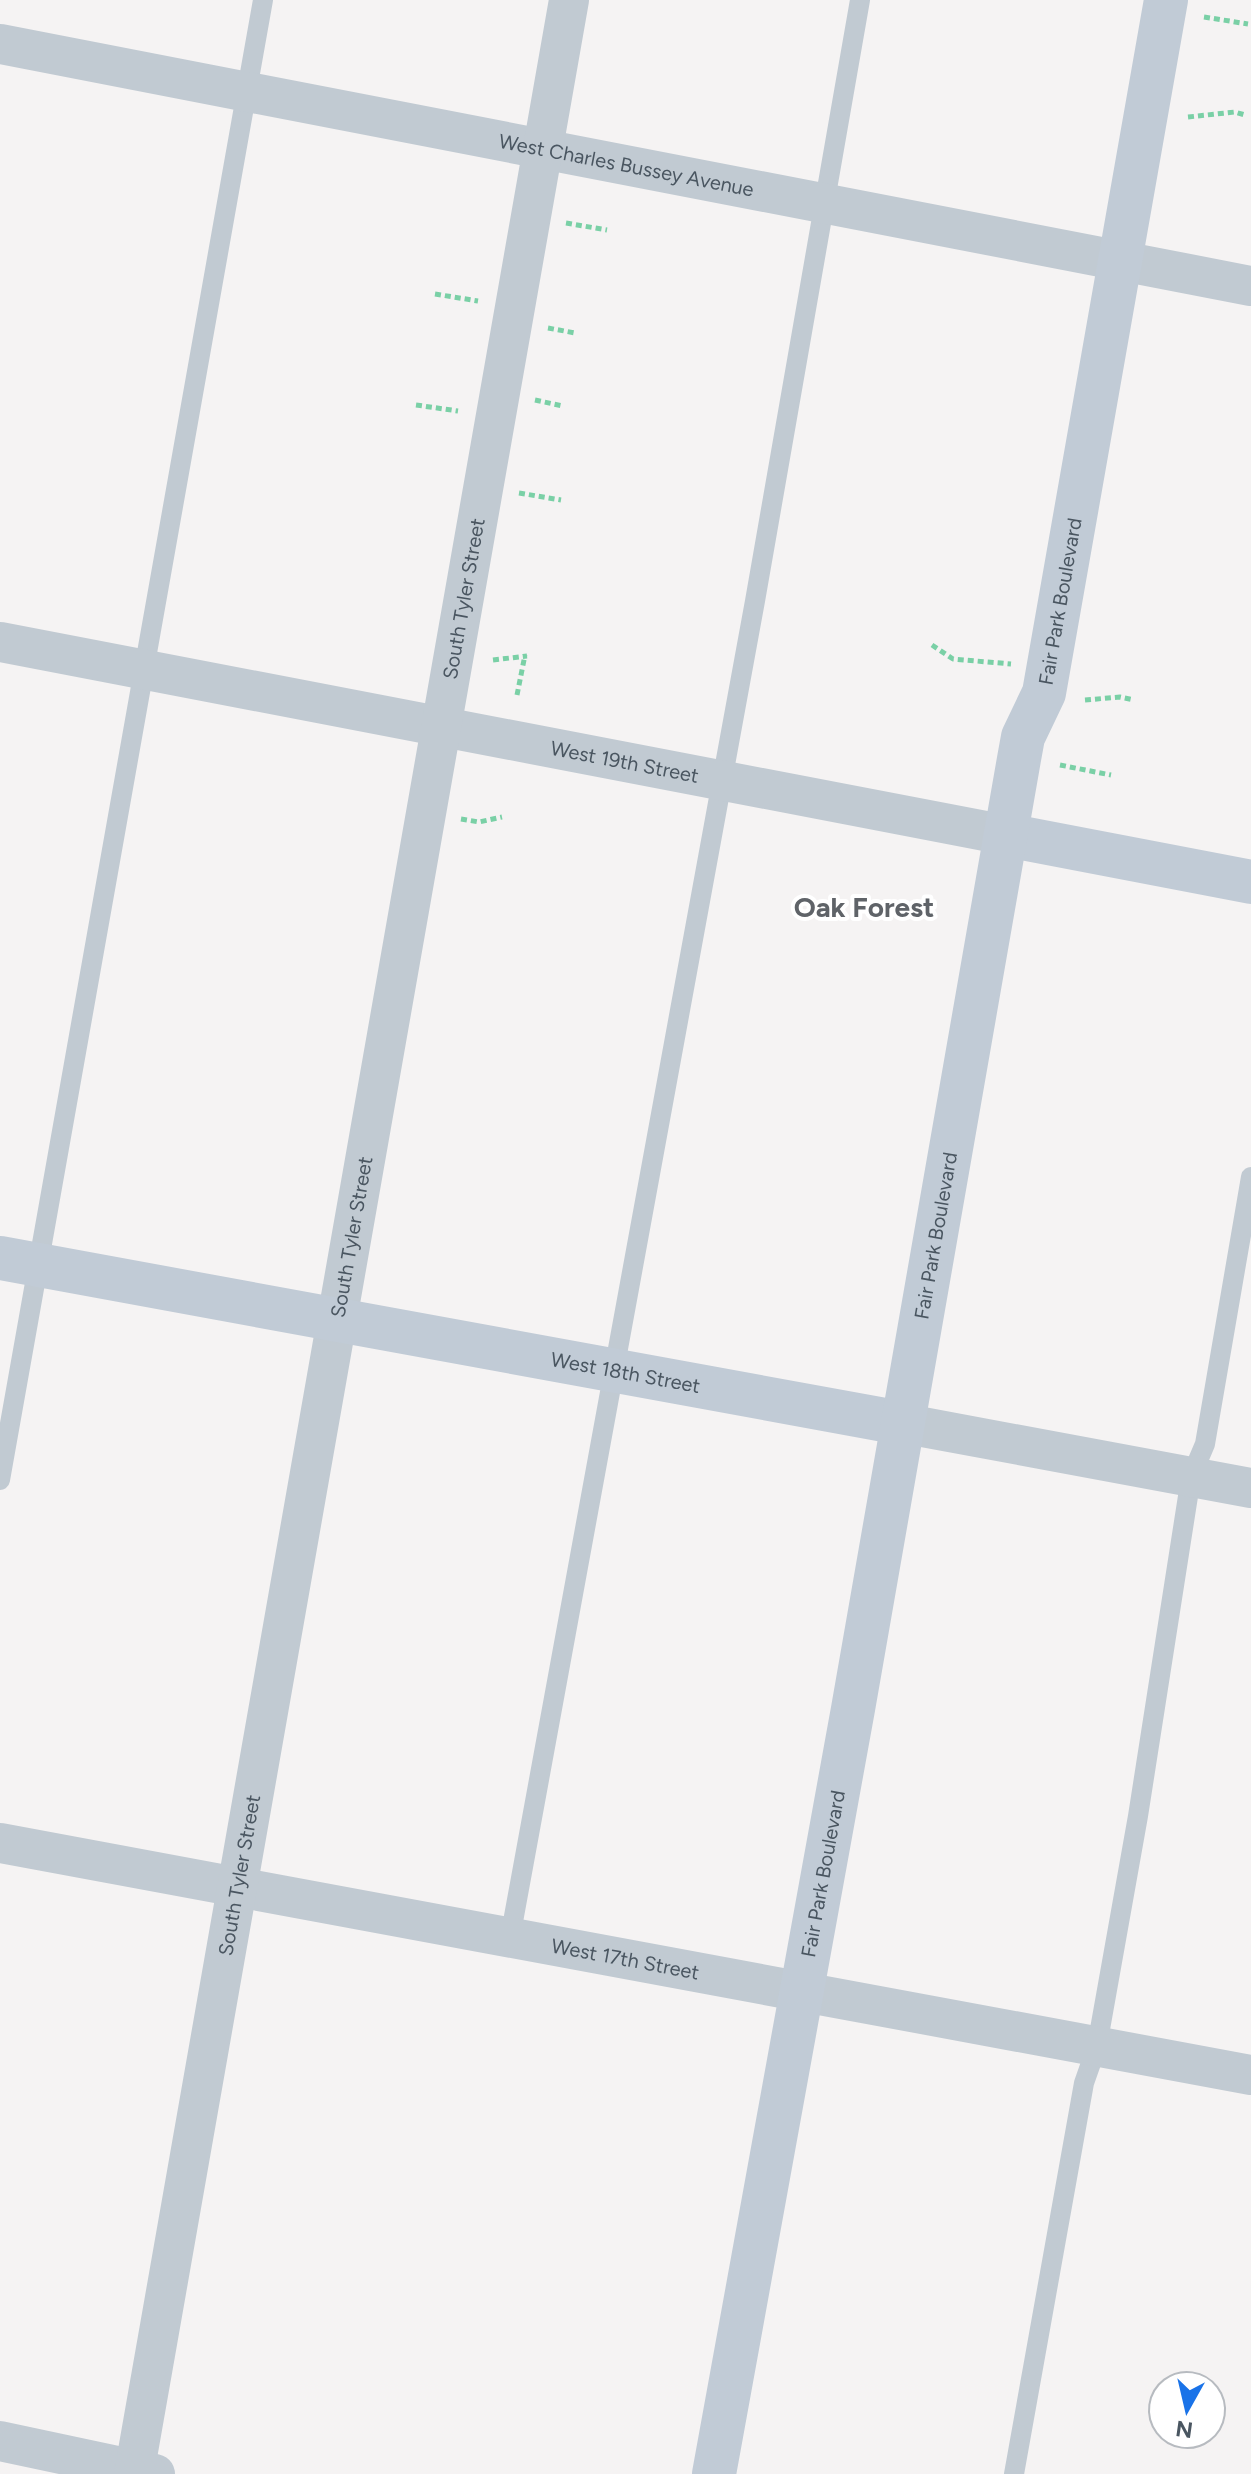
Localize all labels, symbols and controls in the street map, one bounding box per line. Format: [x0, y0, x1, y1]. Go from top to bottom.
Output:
street label: West Charles Bussey Avenue [497, 129, 756, 202]
street label: South Tyler Street [438, 516, 490, 681]
street label: Fair Park Boulevard [1034, 516, 1087, 687]
street label: West 19th Street [548, 736, 701, 788]
district label: Oak Forest [794, 890, 934, 924]
street label: Fair Park Boulevard [909, 1150, 962, 1321]
street label: South Tyler Street [326, 1155, 377, 1319]
street label: West 18th Street [549, 1347, 702, 1398]
street label: Fair Park Boulevard [796, 1788, 850, 1959]
street label: South Tyler Street [213, 1793, 265, 1958]
street label: West 17th Street [549, 1934, 701, 1984]
north arrow [1147, 2370, 1227, 2450]
text: N [1174, 2415, 1195, 2444]

